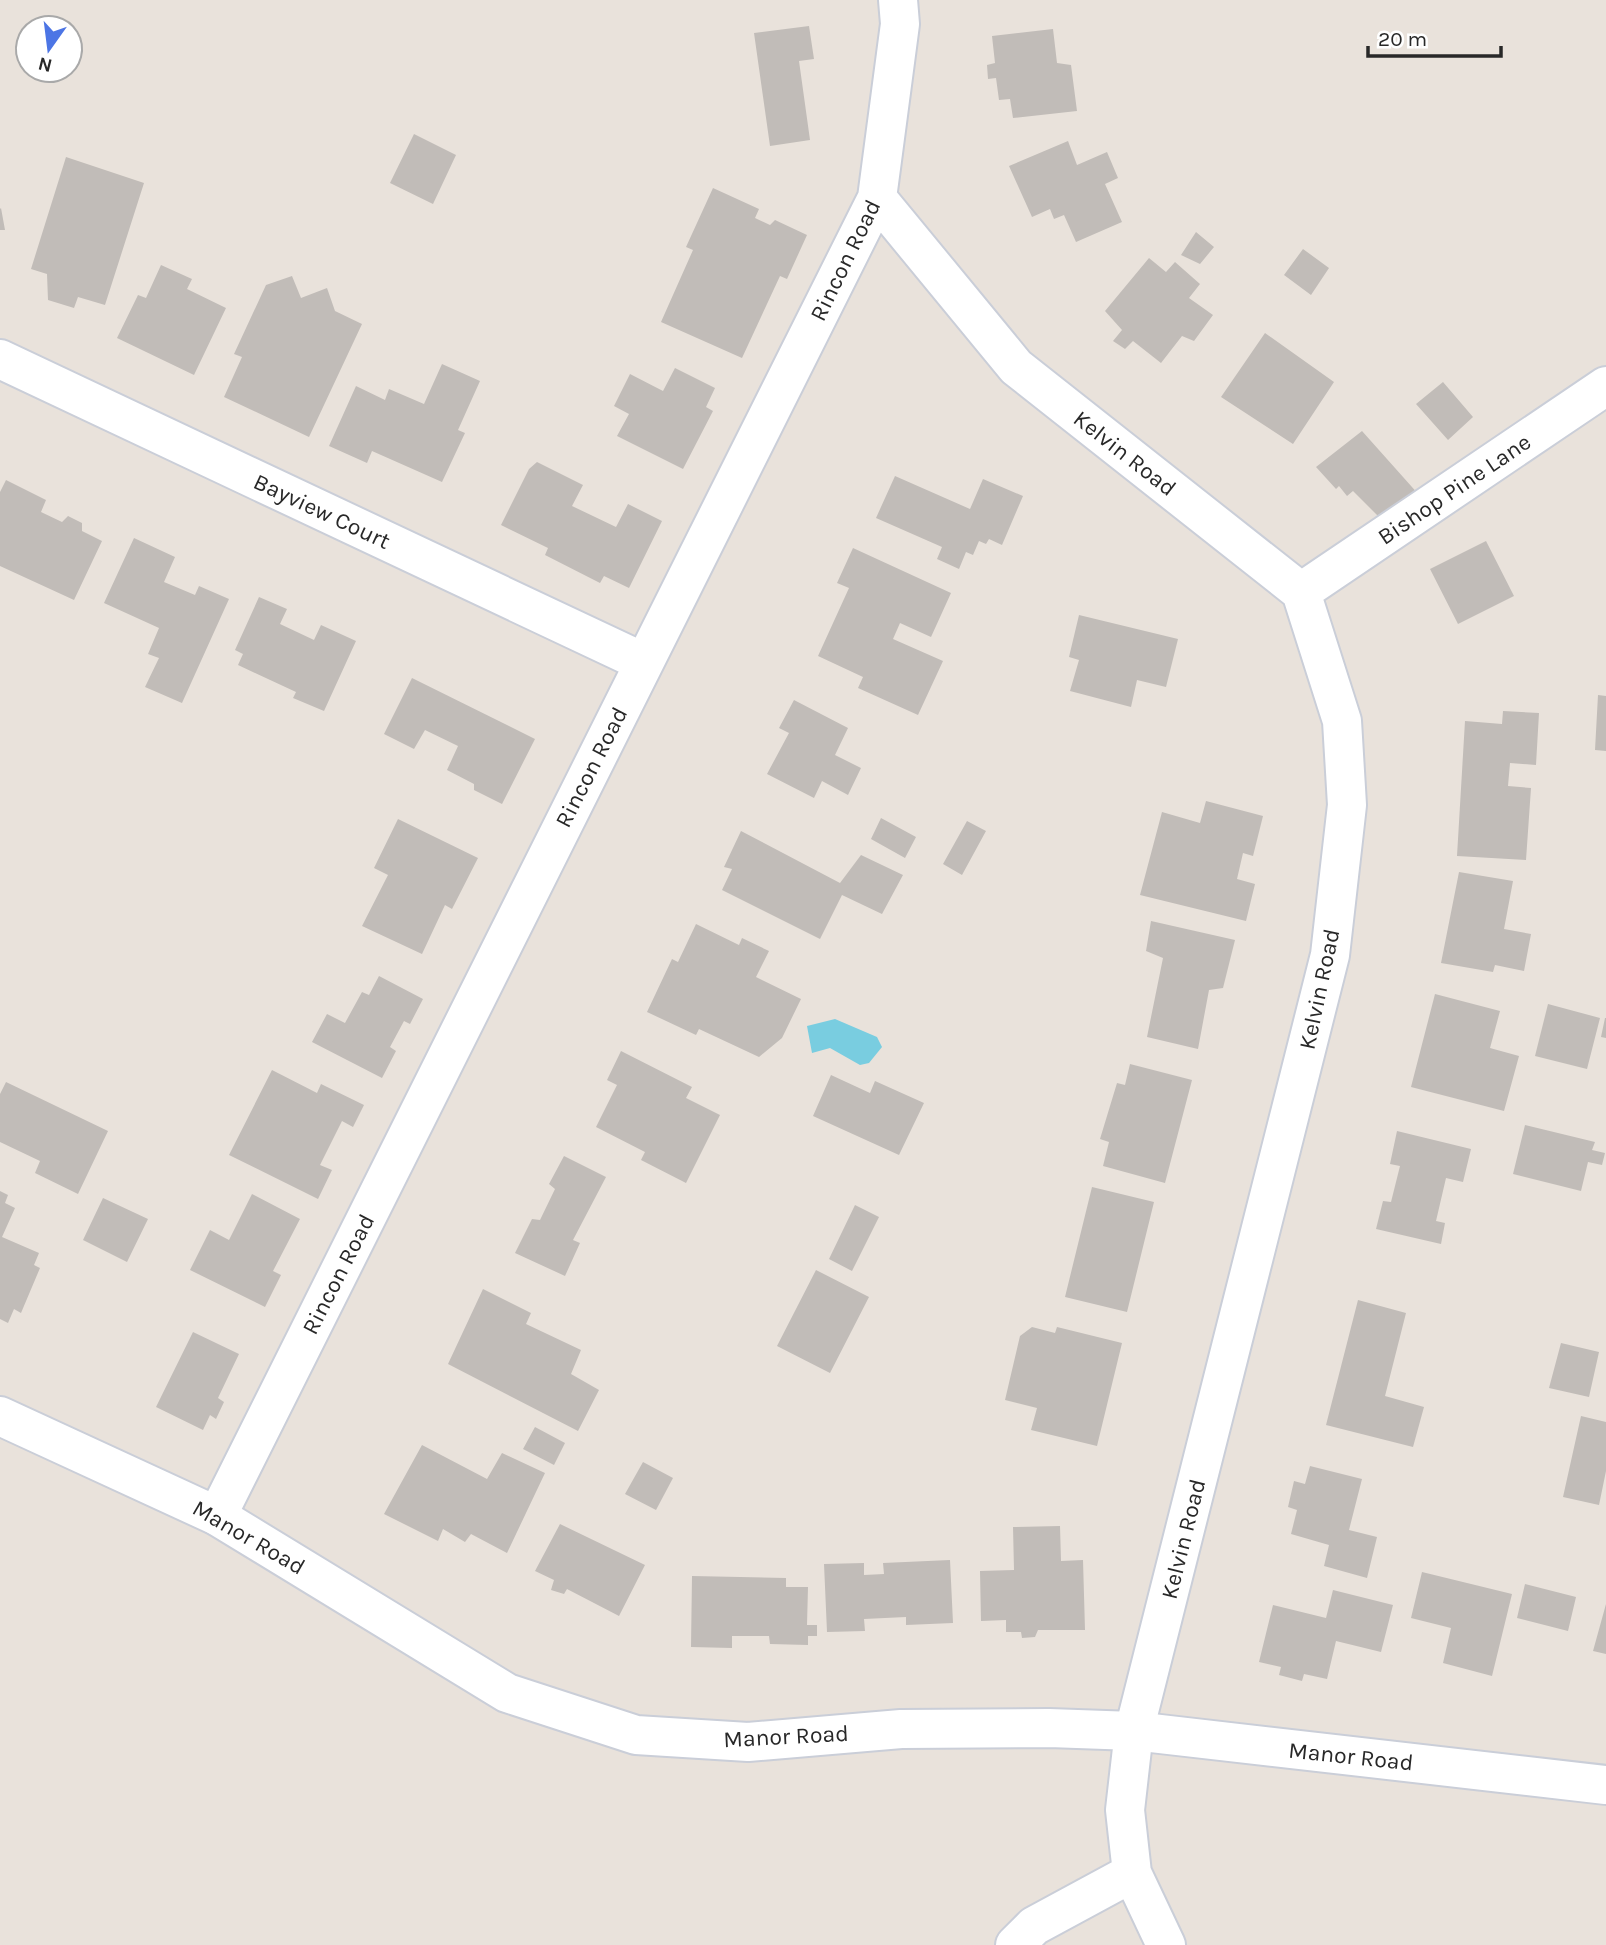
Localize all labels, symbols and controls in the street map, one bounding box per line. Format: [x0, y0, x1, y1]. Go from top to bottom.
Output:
north arrow [14, 14, 84, 84]
scale bar [1368, 14, 1501, 58]
text: 20 m [1378, 27, 1427, 51]
text: N [36, 52, 54, 77]
street label: Rincon Road [804, 195, 886, 325]
street label: Kelvin Road [1068, 405, 1181, 502]
street label: Bishop Pine Lane [1373, 428, 1536, 550]
street label: Bayview Court [249, 468, 395, 555]
street label: Rincon Road [550, 702, 633, 832]
street label: Kelvin Road [1294, 926, 1345, 1052]
street label: Rincon Road [297, 1209, 380, 1339]
street label: Kelvin Road [1156, 1476, 1211, 1602]
street label: Manor Road [188, 1494, 310, 1580]
street label: Manor Road [723, 1720, 849, 1753]
street label: Manor Road [1287, 1737, 1415, 1776]

